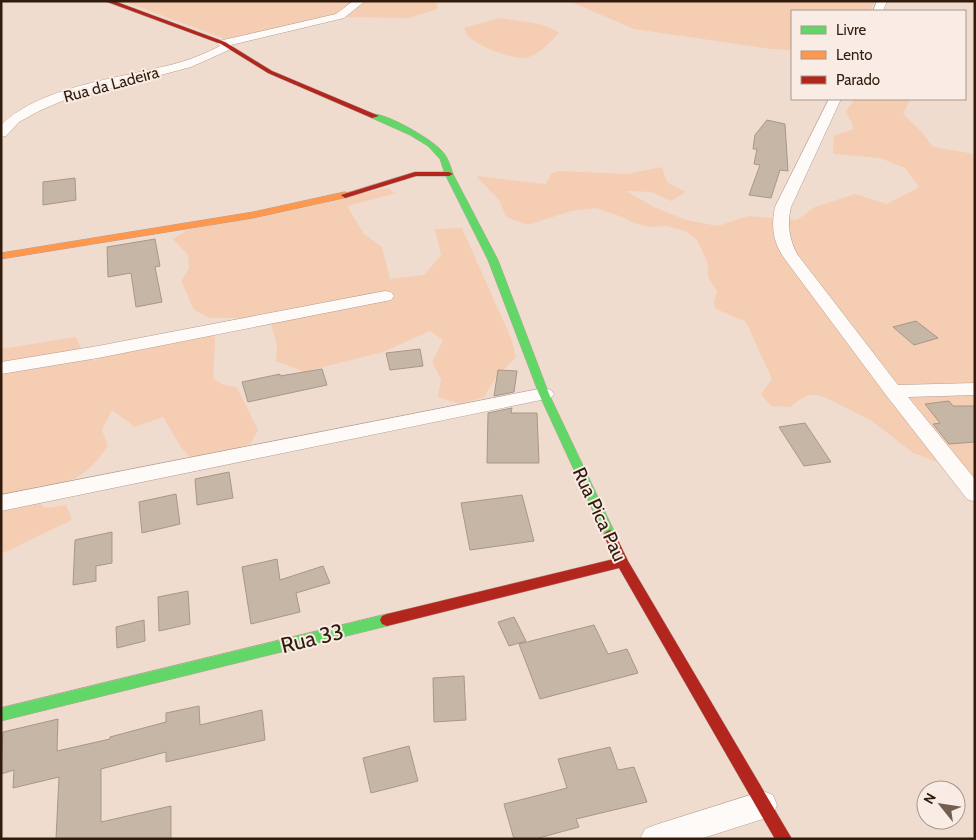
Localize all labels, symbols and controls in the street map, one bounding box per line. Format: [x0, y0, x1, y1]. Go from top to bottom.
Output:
legend [791, 10, 966, 100]
text: Livre [836, 21, 867, 39]
text: Lento [836, 46, 873, 64]
street label: Rua da Ladeira [61, 63, 161, 106]
text: Parado [836, 71, 880, 89]
street label: Rua Pica Pau [568, 464, 631, 565]
street label: Rua 33 [278, 618, 346, 659]
north arrow [916, 780, 966, 830]
text: N [919, 790, 940, 807]

